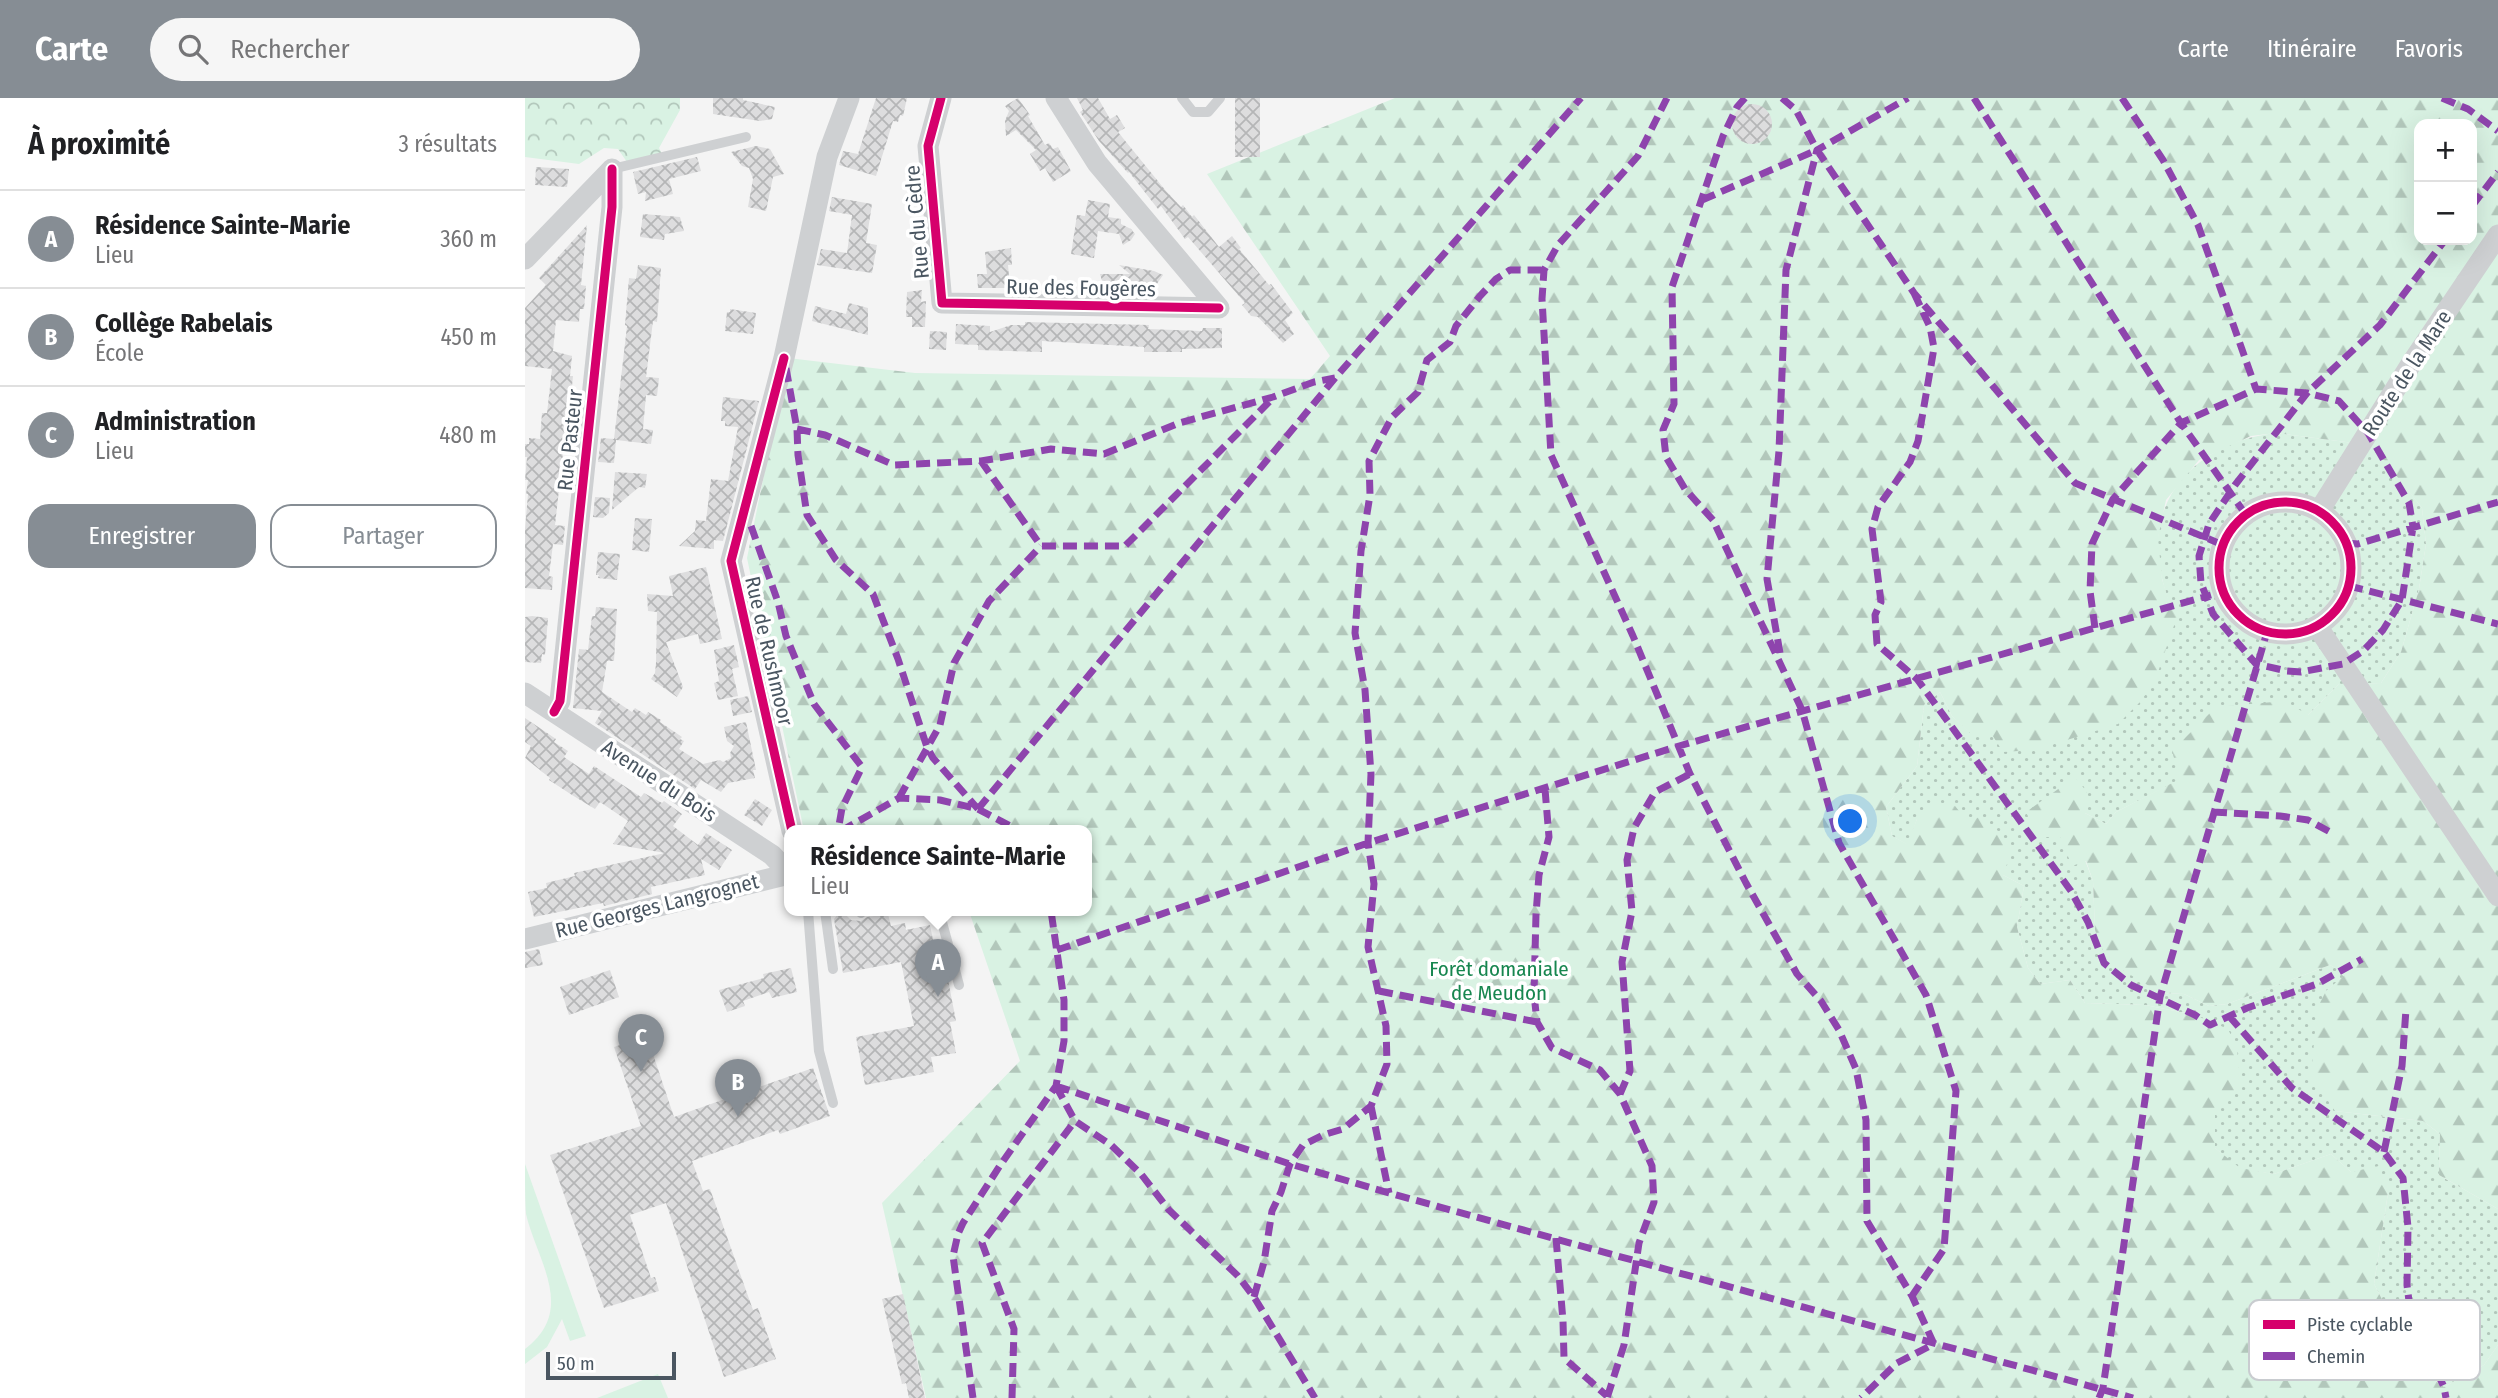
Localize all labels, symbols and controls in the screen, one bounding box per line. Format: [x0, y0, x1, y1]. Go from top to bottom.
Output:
search box [150, 18, 640, 81]
text: Carte [35, 29, 108, 69]
icon: search [174, 30, 212, 68]
text: Rechercher [230, 34, 350, 65]
text: Carte [2178, 35, 2229, 63]
text: Itinéraire [2267, 35, 2357, 63]
text: Favoris [2395, 35, 2463, 63]
map controls [2414, 119, 2477, 245]
button: + [2414, 119, 2477, 182]
text: À proximité [28, 126, 170, 162]
text: 3 résultats [399, 130, 497, 158]
street label: Rue du Cèdre [899, 164, 935, 280]
button: − [2414, 182, 2477, 245]
text: Résidence Sainte-Marie [95, 210, 350, 241]
text: A [45, 225, 57, 253]
text: 360 m [440, 225, 497, 253]
text: Lieu [95, 241, 134, 269]
street label: Rue des Fougères [1006, 274, 1156, 302]
street label: Route de la Mare [2357, 305, 2457, 441]
text: Collège Rabelais [95, 308, 273, 339]
text: B [45, 323, 57, 351]
text: 450 m [440, 323, 497, 351]
text: École [95, 339, 144, 367]
street label: Rue Pasteur [552, 387, 588, 492]
text: Administration [95, 406, 256, 437]
text: C [45, 421, 57, 449]
text: 480 m [439, 421, 497, 449]
text: Lieu [95, 437, 134, 465]
button: Enregistrer [28, 504, 256, 568]
button: Partager [270, 504, 497, 568]
street label: Rue de Rushmoor [739, 574, 799, 729]
street label: Avenue du Bois [597, 734, 721, 828]
your location [1833, 804, 1867, 838]
popup [784, 825, 1092, 916]
text: Résidence Sainte-Marie [810, 841, 1066, 872]
street label: Rue Georges Langrognet [553, 868, 761, 944]
text: Lieu [810, 872, 850, 900]
pin: A [915, 939, 961, 997]
park label: Forêt domaniale de Meudon [1429, 956, 1569, 1006]
pin: C [618, 1014, 664, 1072]
pin: B [715, 1059, 761, 1117]
legend [2249, 1300, 2480, 1380]
text: Piste cyclable [2307, 1313, 2413, 1336]
text: Chemin [2307, 1345, 2365, 1368]
scale bar [546, 1349, 675, 1381]
text: 50 m [557, 1352, 595, 1375]

